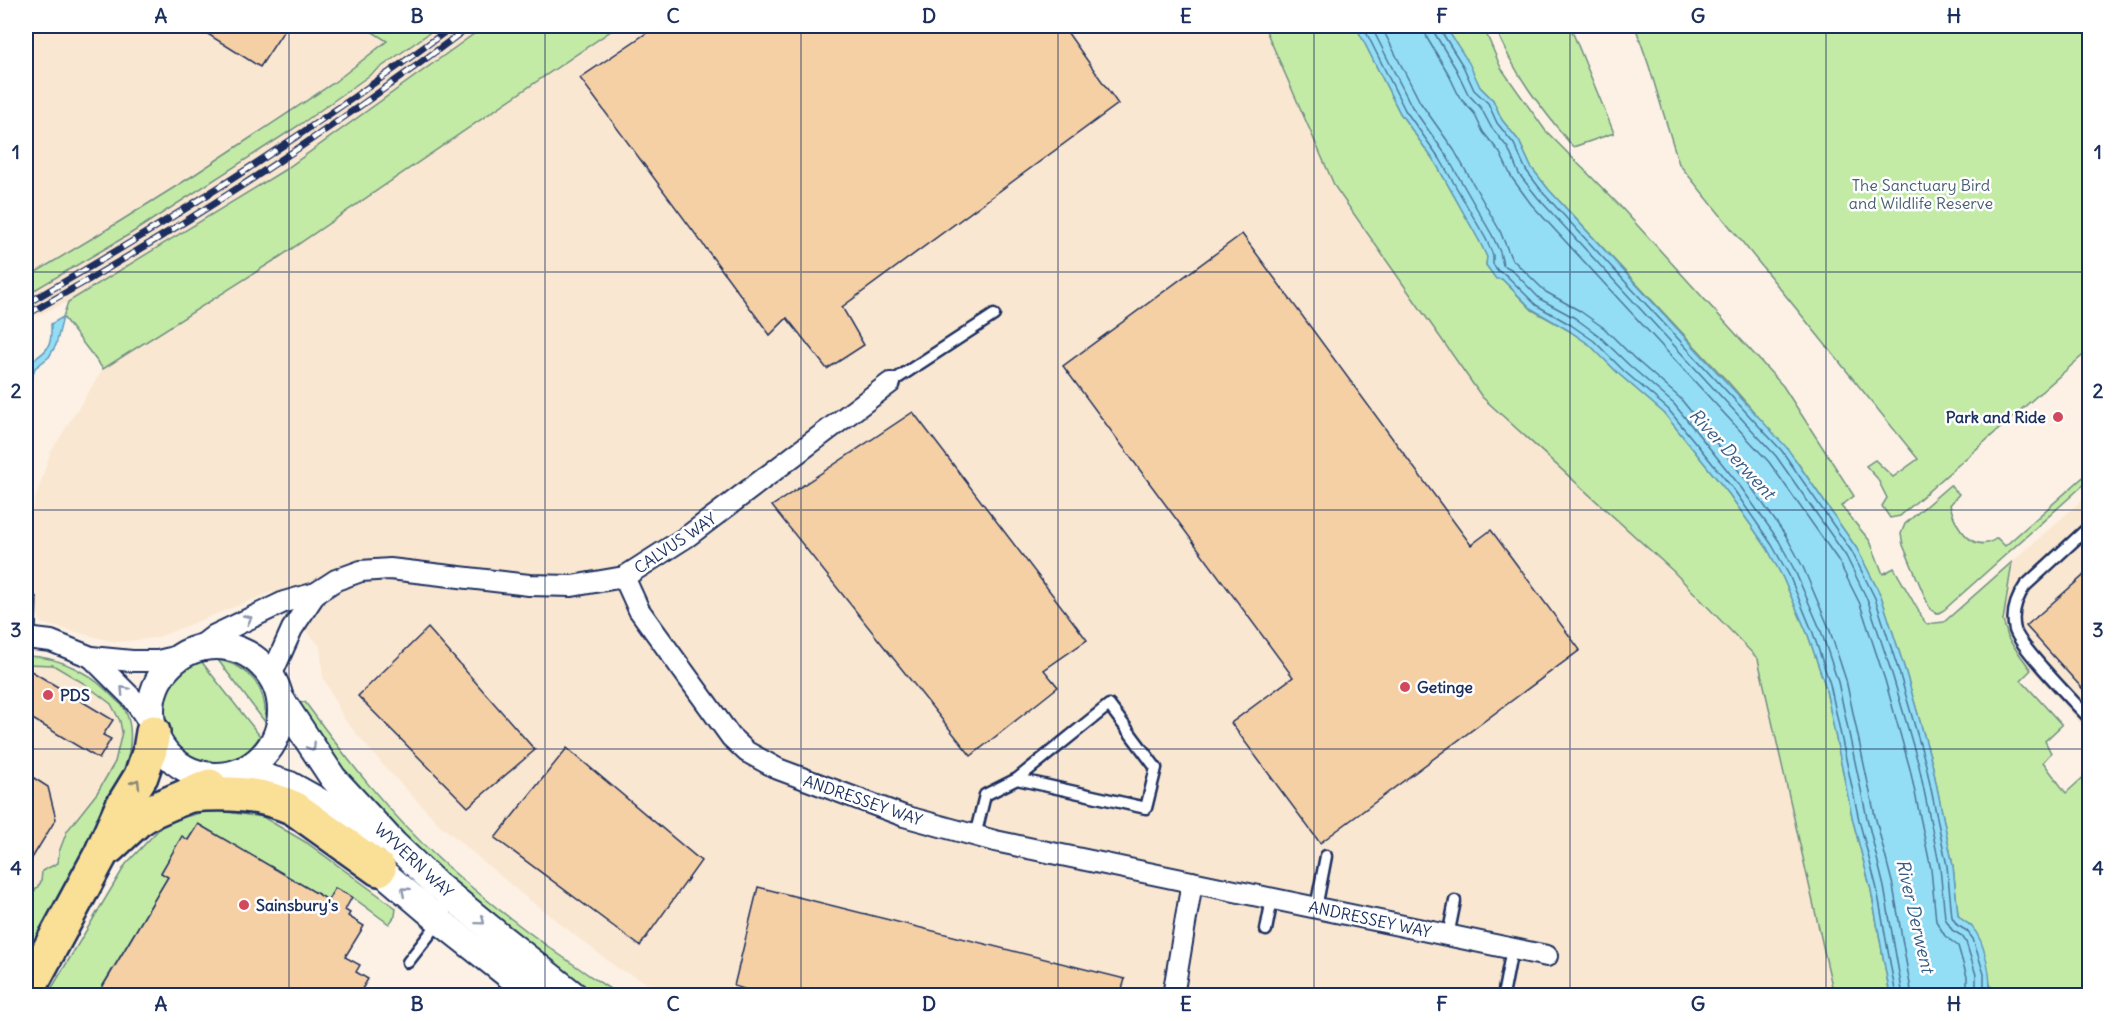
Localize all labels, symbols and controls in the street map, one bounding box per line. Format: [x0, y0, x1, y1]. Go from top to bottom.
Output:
text: A [155, 3, 168, 28]
text: B [410, 3, 424, 28]
text: C [666, 3, 680, 28]
text: D [922, 3, 936, 28]
text: E [1180, 3, 1192, 28]
text: F [1436, 3, 1448, 28]
text: G [1691, 3, 1705, 28]
text: H [1947, 3, 1961, 28]
text: 1 [12, 139, 20, 164]
text: 1 [2094, 139, 2102, 164]
park label: The Sanctuary Bird and Wildlife Reserve [1849, 175, 1993, 213]
text: 2 [11, 378, 22, 403]
text: 2 [2093, 378, 2104, 403]
water label: River Derwent [1685, 404, 1781, 505]
place label: Park and Ride [1946, 407, 2046, 427]
marker: Park and Ride [2051, 410, 2065, 424]
street label: CALVUS WAY [630, 508, 720, 578]
one-way arrow [241, 615, 252, 627]
text: 3 [10, 617, 22, 642]
text: 3 [2092, 617, 2104, 642]
place label: Getinge [1417, 677, 1473, 698]
marker: Getinge [1398, 680, 1412, 694]
place label: PDS [60, 685, 90, 705]
one-way arrow [120, 686, 131, 696]
marker: PDS [41, 688, 55, 702]
one-way arrow [305, 740, 316, 751]
street label: ANDRESSEY WAY [801, 770, 925, 830]
one-way arrow [129, 779, 141, 789]
street label: WYVERN WAY [370, 818, 458, 902]
text: 4 [10, 855, 22, 880]
text: 4 [2092, 855, 2104, 880]
water label: River Derwent [1891, 857, 1940, 977]
one-way arrow [401, 887, 412, 898]
place label: Sainsbury's [256, 895, 338, 916]
street label: ANDRESSEY WAY [1307, 896, 1433, 942]
marker: Sainsbury's [237, 898, 251, 912]
one-way arrow [474, 914, 485, 925]
text: A [155, 991, 168, 1016]
text: B [410, 991, 424, 1016]
text: C [666, 991, 680, 1016]
text: D [922, 991, 936, 1016]
text: E [1180, 991, 1192, 1016]
text: F [1436, 991, 1448, 1016]
text: G [1691, 991, 1705, 1016]
text: H [1947, 991, 1961, 1016]

